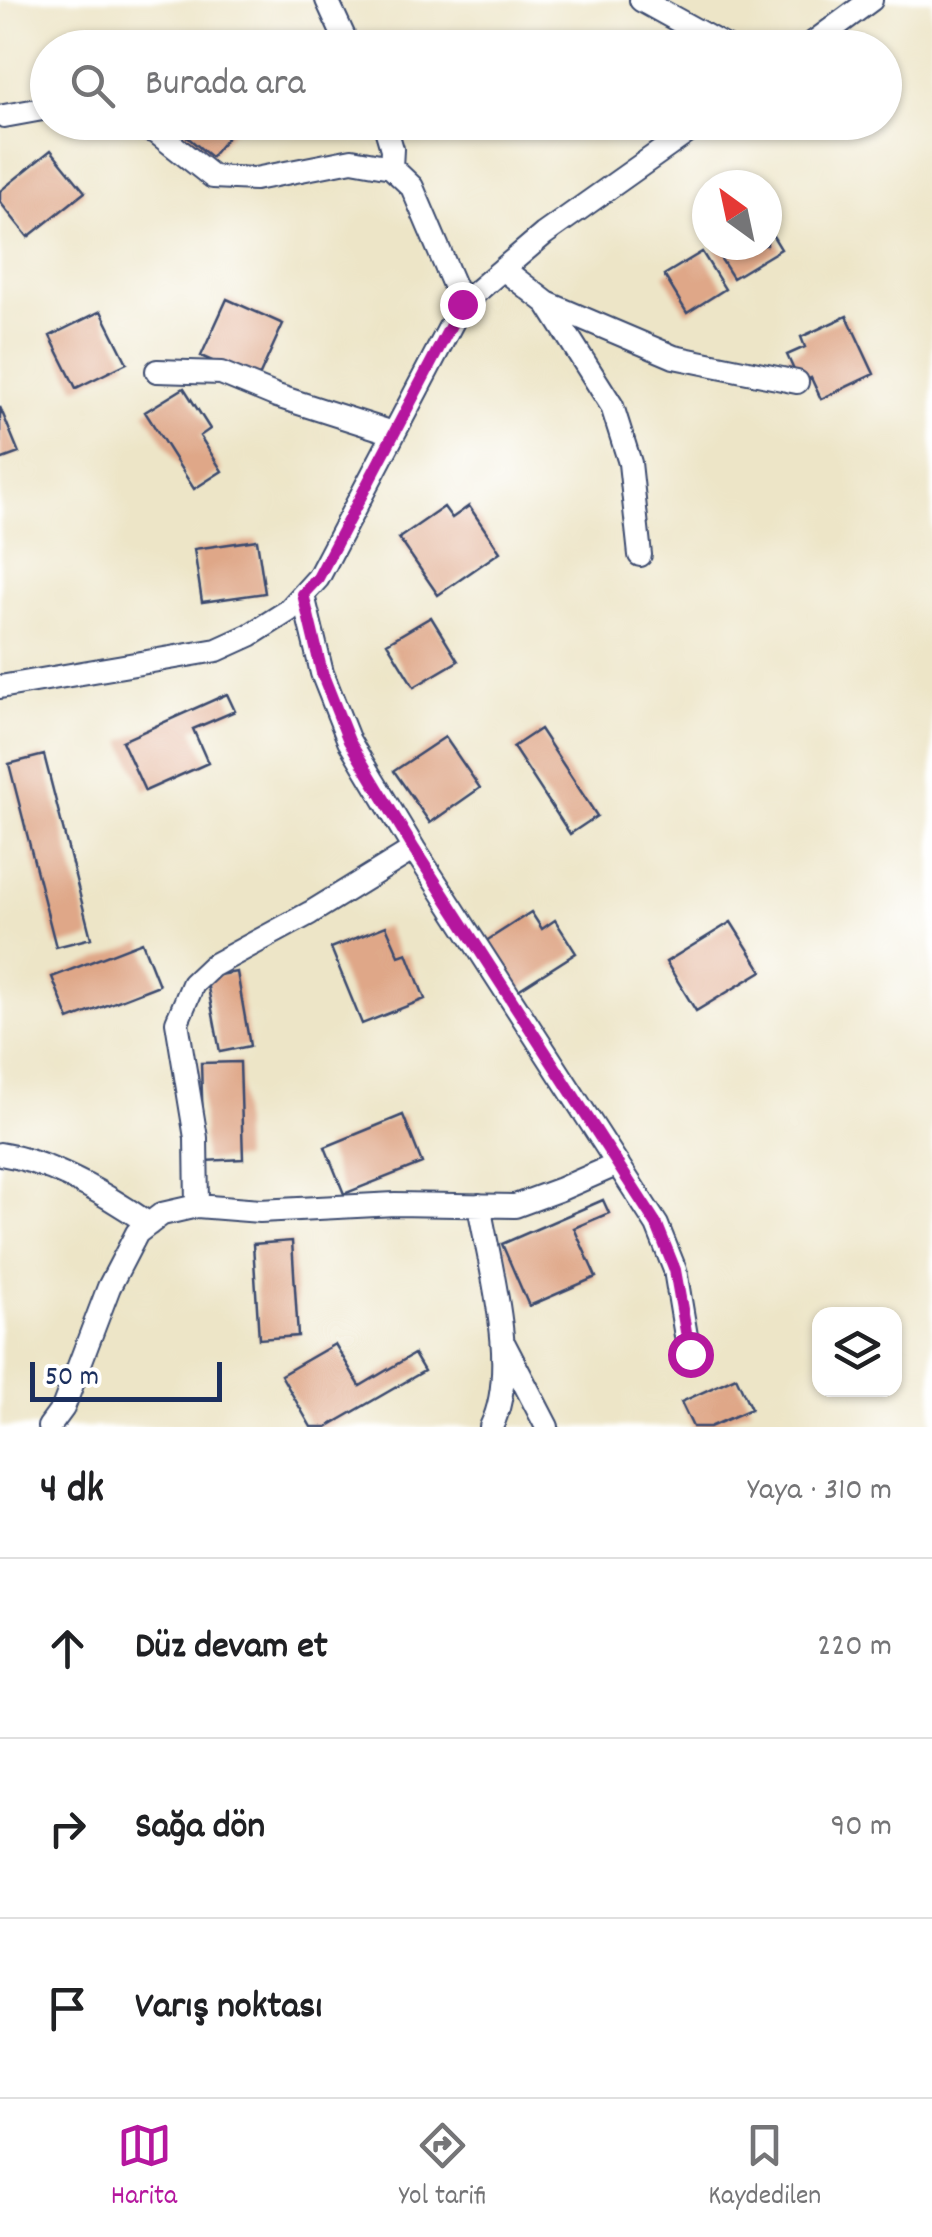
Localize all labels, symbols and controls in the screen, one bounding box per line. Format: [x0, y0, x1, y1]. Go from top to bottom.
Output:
search box [30, 30, 902, 140]
icon: search [65, 58, 120, 113]
text: Burada ara [145, 58, 305, 113]
north arrow [692, 170, 782, 260]
route end [440, 282, 486, 328]
map controls [812, 1307, 902, 1397]
button: layers [812, 1307, 902, 1397]
route start [668, 1332, 714, 1378]
scale bar [30, 1357, 222, 1402]
text: 50 m [45, 1359, 99, 1399]
text: 4 dk [40, 1462, 104, 1522]
text: Yaya · 310 m [747, 1469, 892, 1515]
icon: ahead [40, 1621, 95, 1676]
text: Düz devam et [135, 1621, 328, 1676]
text: 220 m [817, 1625, 892, 1671]
icon: right [40, 1801, 95, 1856]
text: Sağa dön [135, 1801, 265, 1856]
text: 90 m [831, 1805, 892, 1851]
icon: arrive [40, 1981, 95, 2036]
text: Varış noktası [135, 1981, 322, 2036]
tab: Harita [111, 2118, 177, 2218]
tab: Yol tarifi [399, 2118, 487, 2218]
tab: Kaydedilen [708, 2118, 821, 2218]

